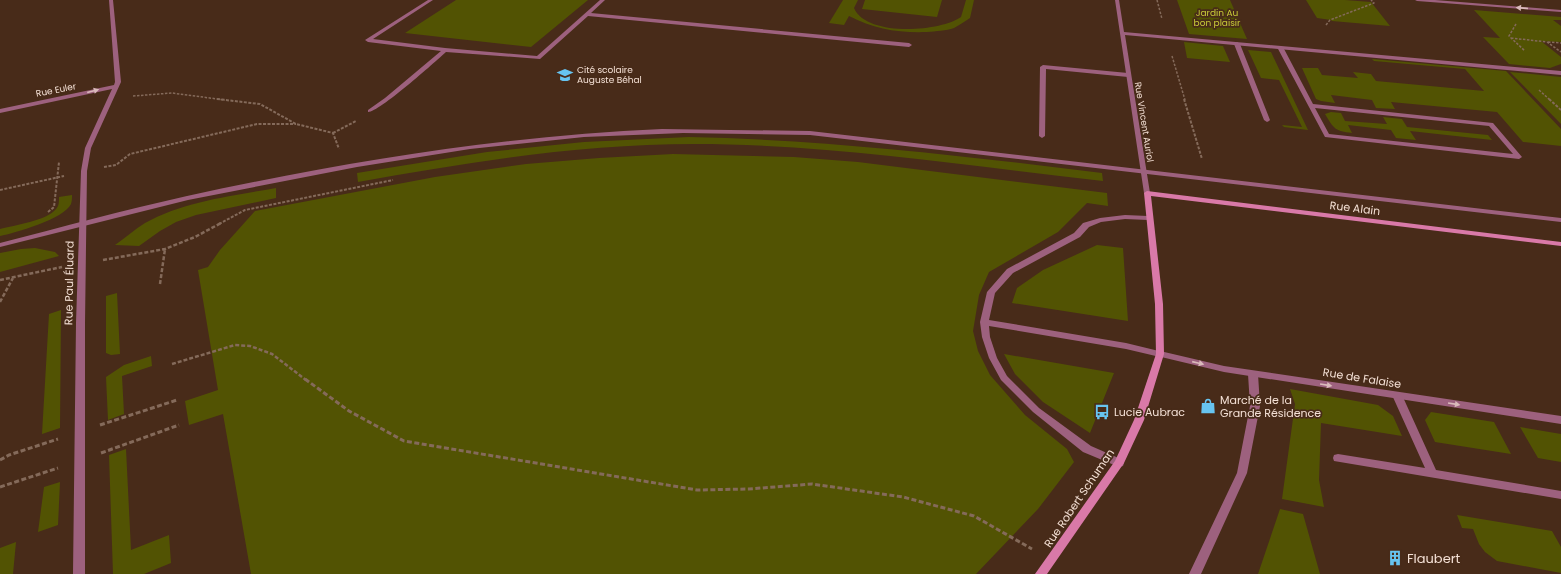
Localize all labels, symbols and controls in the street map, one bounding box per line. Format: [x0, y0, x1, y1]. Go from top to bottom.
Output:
one-way arrow [1516, 5, 1528, 12]
park label: Jardin Au bon plaisir [1194, 7, 1241, 29]
place label: Cité scolaire Auguste Béhal [577, 64, 642, 86]
school or university icon: Cité scolaire Auguste Béhal [556, 66, 574, 84]
street label: Rue Euler [35, 80, 78, 100]
street label: Rue Vincent Auriol [1132, 81, 1156, 163]
one-way arrow [87, 88, 99, 94]
street label: Rue Alain [1329, 197, 1381, 219]
street label: Rue Paul Éluard [60, 241, 78, 325]
one-way arrow [1192, 360, 1204, 366]
street label: Rue de Falaise [1322, 364, 1402, 392]
one-way arrow [1320, 382, 1332, 388]
place label: Marché de la Grande Résidence [1220, 392, 1321, 421]
shop icon: Marché de la Grande Résidence [1199, 397, 1217, 415]
one-way arrow [1448, 401, 1460, 407]
bus stop icon: Lucie Aubrac [1093, 403, 1111, 421]
place label: Lucie Aubrac [1114, 404, 1185, 420]
street label: Rue Robert Schuman [1040, 446, 1118, 550]
building icon: Flaubert [1386, 549, 1404, 567]
place label: Flaubert [1407, 549, 1461, 568]

